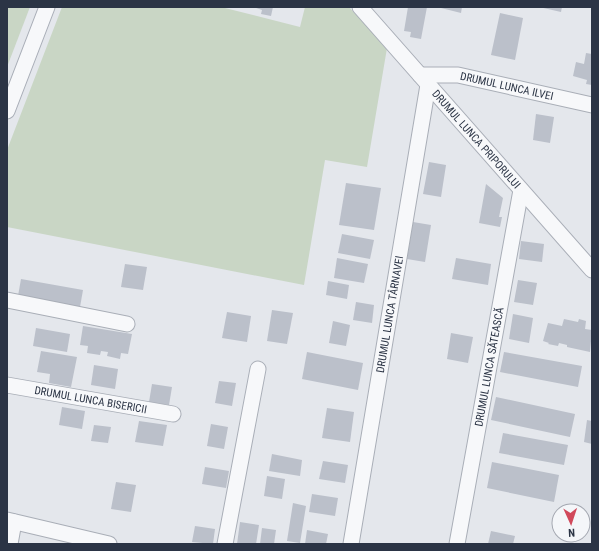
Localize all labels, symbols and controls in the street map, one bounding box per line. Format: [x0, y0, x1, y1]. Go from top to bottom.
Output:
street label: DRUMUL LUNCA ILVEI [459, 69, 555, 103]
street label: DRUMUL LUNCA PRIPORULUI [430, 87, 523, 191]
street label: DRUMUL LUNCA TÂRNAVEI [373, 255, 406, 374]
street label: DRUMUL LUNCA SĂTEASCĂ [472, 306, 506, 428]
street label: DRUMUL LUNCA BISERICII [33, 383, 148, 416]
north arrow [551, 503, 591, 543]
text: N [568, 526, 575, 539]

